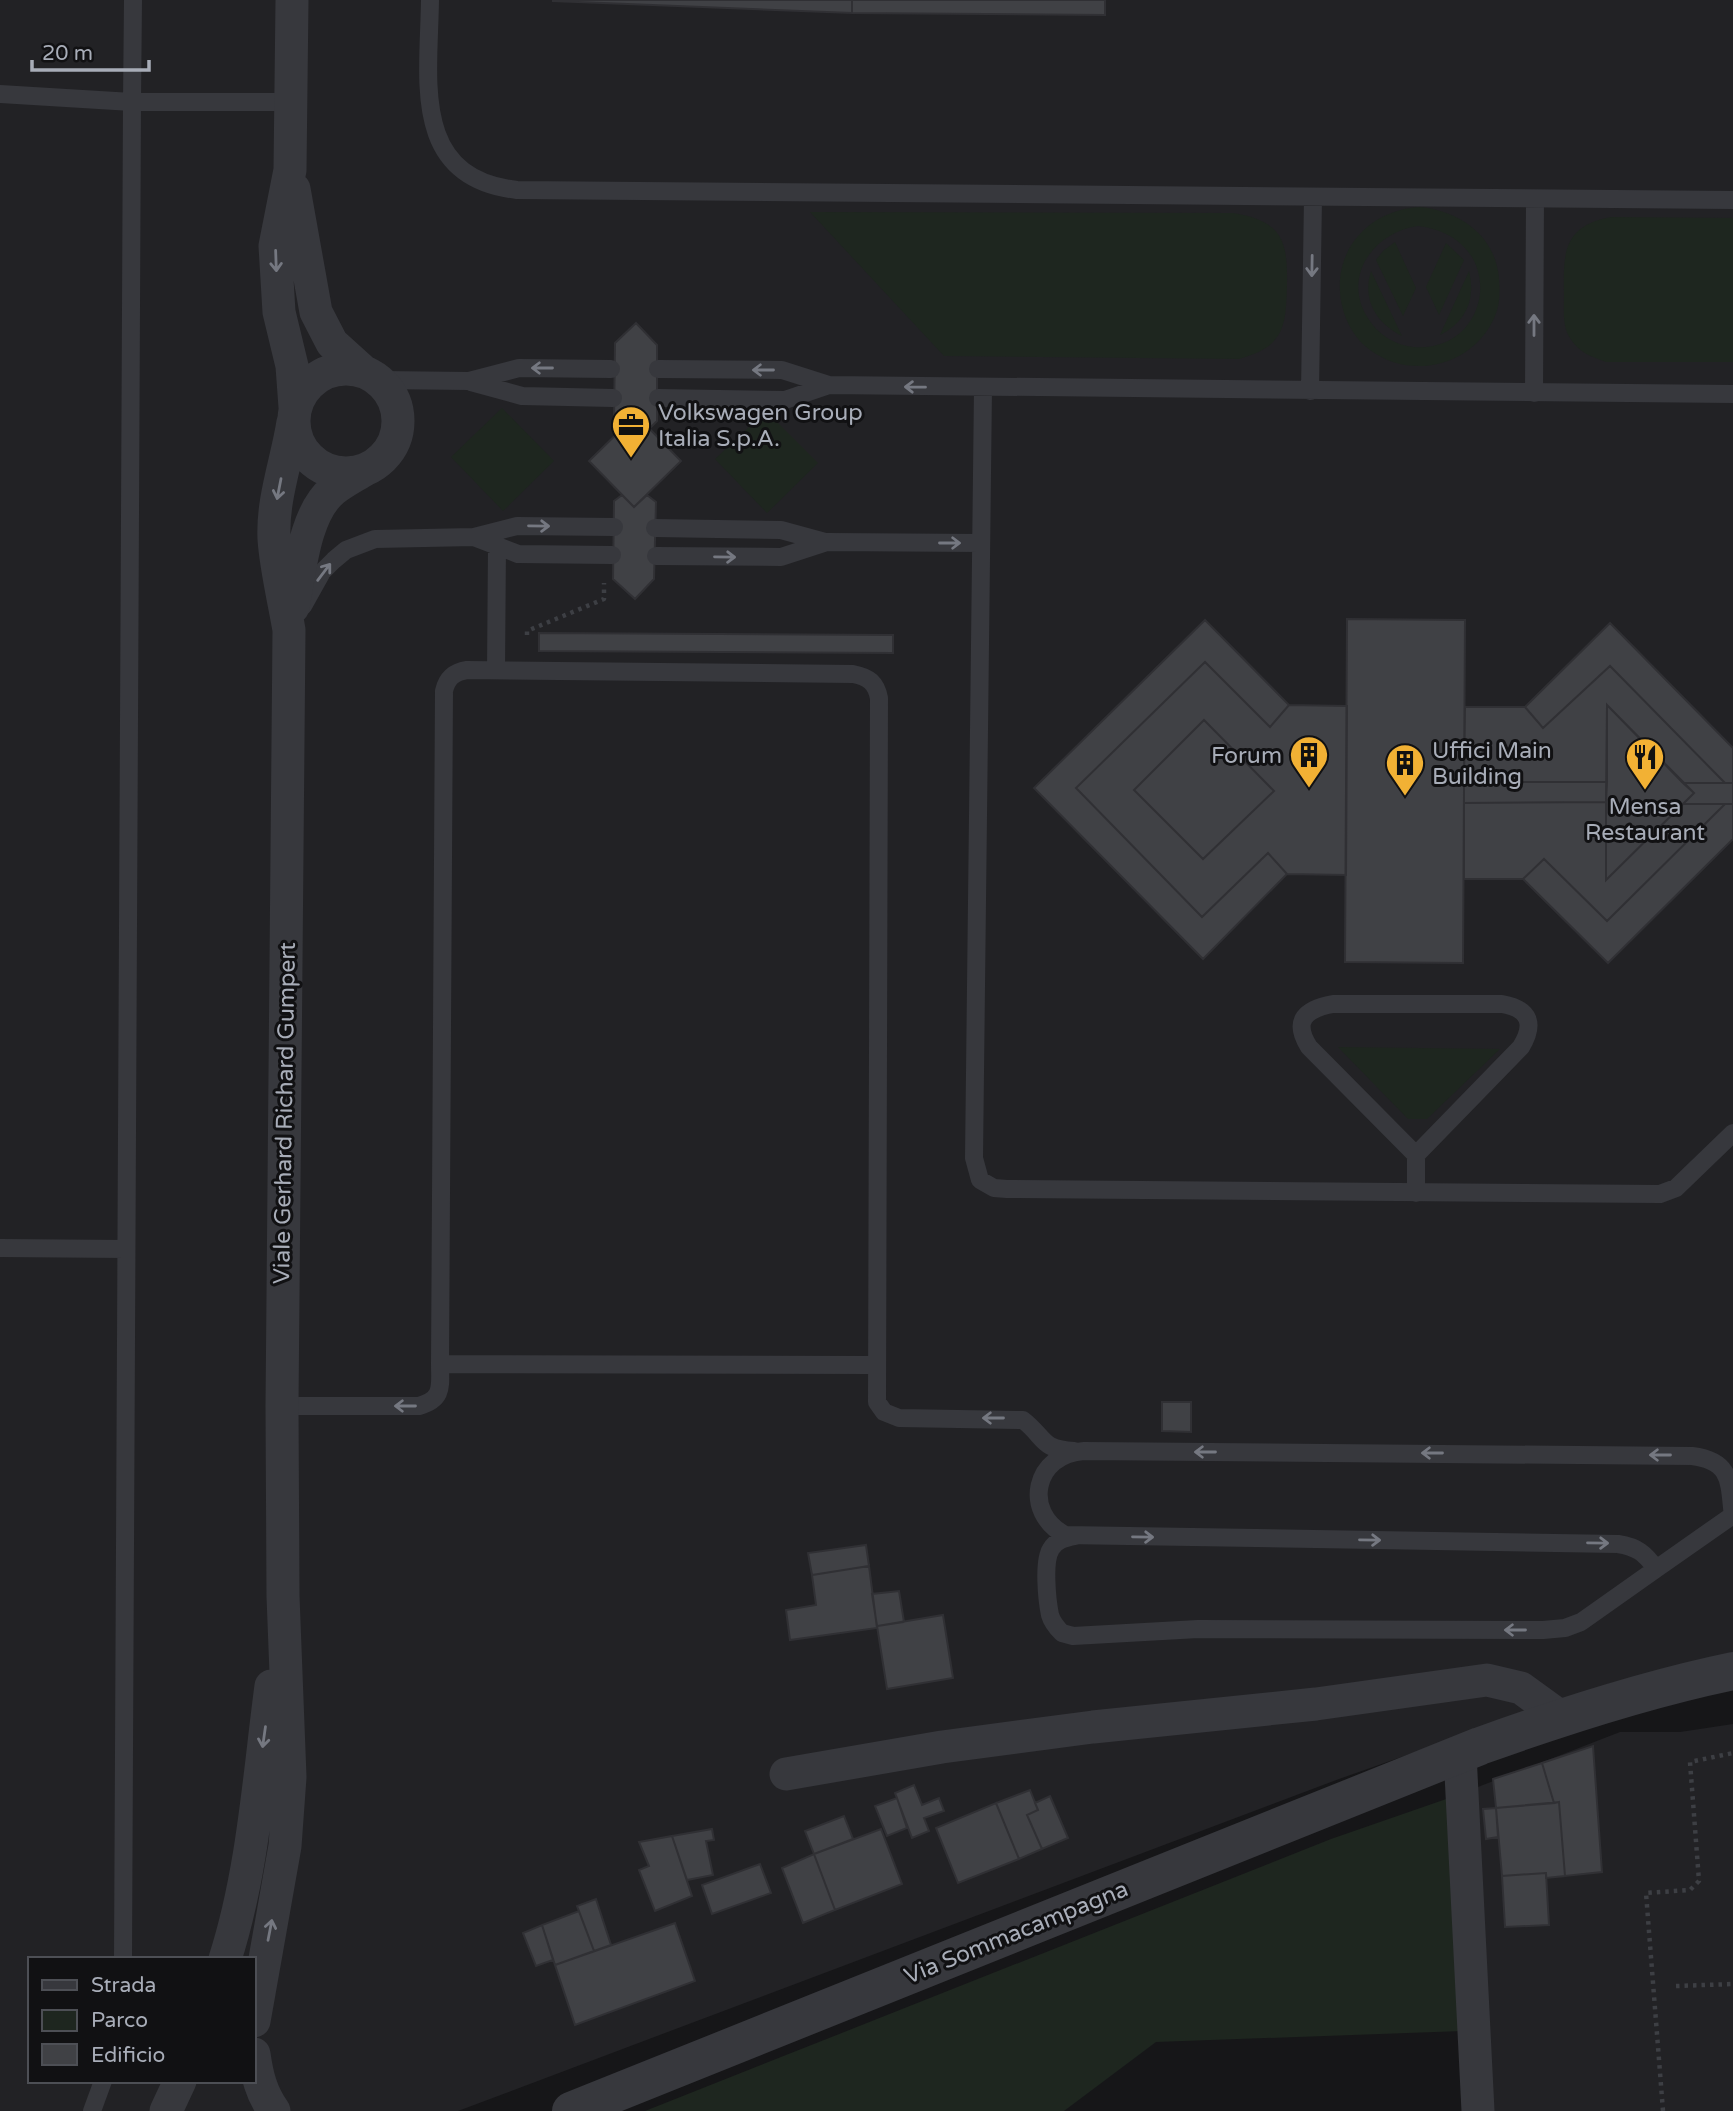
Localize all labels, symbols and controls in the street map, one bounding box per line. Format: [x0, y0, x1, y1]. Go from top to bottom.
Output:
scale bar [32, 28, 149, 72]
text: 20 m [42, 41, 93, 66]
one-way arrow [269, 249, 282, 272]
one-way arrow [1305, 254, 1318, 277]
one-way arrow [1527, 313, 1541, 336]
one-way arrow [531, 361, 554, 375]
one-way arrow [752, 363, 775, 377]
one-way arrow [903, 380, 926, 394]
place label: Volkswagen Group Italia S.p.A. [658, 399, 863, 453]
office icon: Volkswagen Group Italia S.p.A. [610, 404, 652, 459]
one-way arrow [272, 477, 286, 500]
one-way arrow [527, 519, 550, 533]
one-way arrow [938, 536, 961, 550]
one-way arrow [713, 550, 736, 563]
one-way arrow [316, 562, 331, 581]
building icon: Forum [1288, 734, 1330, 789]
restaurant icon: Mensa Restaurant [1624, 736, 1666, 791]
place label: Uffici Main Building [1432, 737, 1552, 791]
place label: Forum [1211, 742, 1282, 770]
building icon: Uffici Main Building [1384, 742, 1426, 797]
place label: Mensa Restaurant [1585, 793, 1705, 847]
street label: Viale Gerhard Richard Gumpert [268, 942, 302, 1284]
one-way arrow [393, 1399, 416, 1413]
one-way arrow [982, 1412, 1005, 1425]
one-way arrow [1193, 1445, 1216, 1458]
one-way arrow [1421, 1447, 1444, 1460]
one-way arrow [1648, 1449, 1671, 1462]
one-way arrow [1131, 1530, 1154, 1544]
one-way arrow [1359, 1533, 1382, 1547]
one-way arrow [1586, 1537, 1609, 1550]
one-way arrow [1503, 1623, 1526, 1637]
one-way arrow [258, 1725, 271, 1748]
street label: Via Sommacampagna [900, 1875, 1132, 1991]
one-way arrow [263, 1919, 277, 1942]
legend [28, 1957, 256, 2083]
text: Strada [91, 1973, 156, 1998]
text: Parco [91, 2008, 148, 2033]
text: Edificio [91, 2043, 165, 2068]

